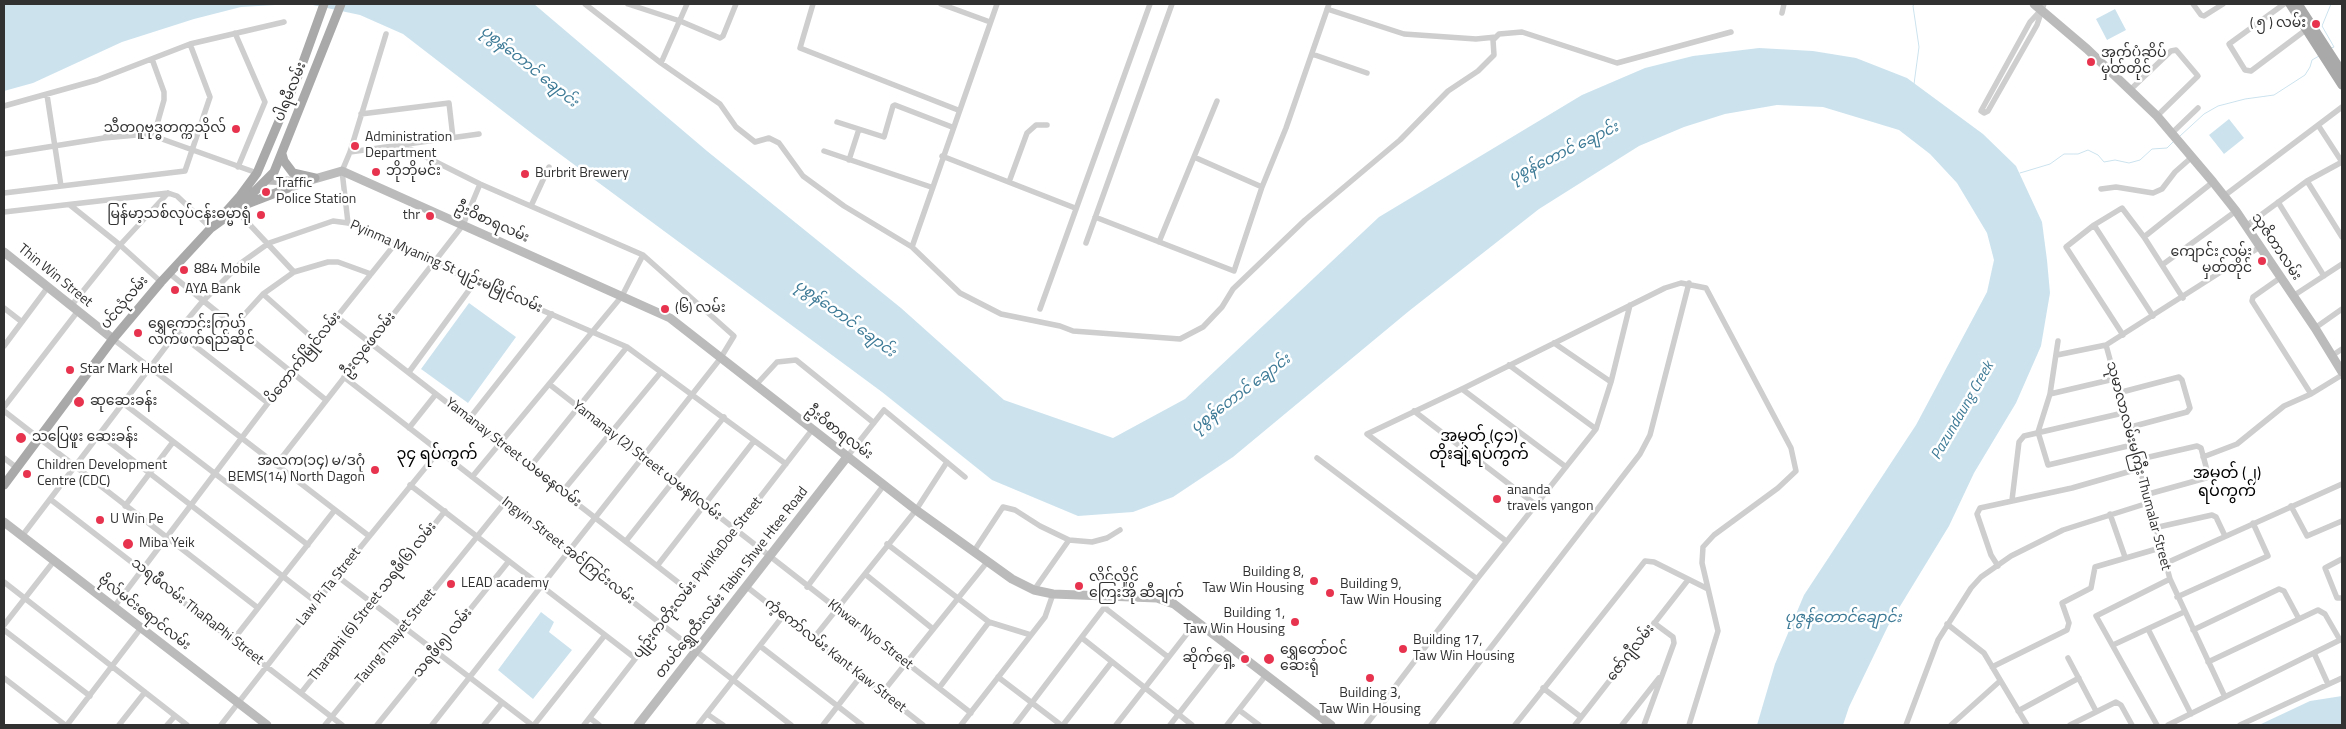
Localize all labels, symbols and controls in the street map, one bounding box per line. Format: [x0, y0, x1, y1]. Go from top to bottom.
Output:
place label: ( ၅ ) လမ်း [2250, 16, 2306, 32]
marker: ( ၅ ) လမ်း [2310, 18, 2322, 30]
water label: ပုစွန်တောင် ချောင်း [477, 22, 581, 112]
place label: အုတ်ပုံဆိပ် မှတ်တိုင် [2101, 46, 2166, 78]
marker: အုတ်ပုံဆိပ် မှတ်တိုင် [2085, 56, 2097, 68]
street label: ပါရမီလမ်း [272, 60, 310, 124]
water label: ပုစွန်တောင် ချောင်း [1506, 119, 1622, 187]
place label: သီတဂူဗုဒ္ဓတက္ကသိုလ် [104, 121, 226, 137]
marker: သီတဂူဗုဒ္ဓတက္ကသိုလ် [230, 123, 242, 135]
place label: Administration Department [365, 130, 452, 162]
marker: Administration Department [349, 140, 361, 152]
place label: ဘိုဘိုမင်း [386, 164, 441, 180]
marker: ဘိုဘိုမင်း [370, 166, 382, 178]
place label: Burbrit Brewery [535, 166, 629, 182]
marker: Burbrit Brewery [519, 168, 531, 180]
place label: Traffic Police Station [276, 176, 356, 208]
marker: Traffic Police Station [260, 186, 272, 198]
street label: ဦးဝိစာရလမ်း [452, 199, 532, 247]
place label: မြန်မာ့သစ်လုပ်ငန်းဓမ္မာရုံ [107, 207, 251, 223]
place label: thr [403, 208, 420, 224]
marker: မြန်မာ့သစ်လုပ်ငန်းဓမ္မာရုံ [255, 209, 267, 221]
marker: thr [424, 210, 436, 222]
street label: သုဇိတာလမ်း [2247, 210, 2305, 284]
street label: Pyinma Myaning St ပျဉ်းမမြိုင်လမ်း [347, 217, 545, 317]
street label: Thin Win Street [14, 241, 96, 311]
place label: ကျောင်း လမ်း မှတ်တိုင် [2171, 245, 2252, 278]
marker: ကျောင်း လမ်း မှတ်တိုင် [2256, 255, 2268, 267]
place label: 884 Mobile [194, 262, 260, 278]
marker: 884 Mobile [178, 264, 190, 276]
street label: ပင်လုံလမ်း [98, 273, 152, 333]
water label: ပုစွန်တောင် ချောင်း [791, 277, 899, 361]
place label: AYA Bank [185, 282, 241, 298]
marker: AYA Bank [169, 284, 181, 296]
place label: (၆) လမ်း [675, 301, 726, 317]
marker: (၆) လမ်း [659, 303, 671, 315]
street label: ပိတောက်မြိုင်လမ်း [263, 309, 345, 407]
street label: ဦးလှဖေလမ်း [338, 309, 400, 381]
place label: ရွှေကောင်းကြွယ် လက်ဖက်ရည်ဆိုင် [148, 317, 255, 350]
marker: ရွှေကောင်းကြွယ် လက်ဖက်ရည်ဆိုင် [132, 327, 144, 339]
water label: ပုစွန်တောင် ချောင်း [1188, 351, 1294, 437]
water label: Pazundaung Creek [1928, 359, 1998, 463]
street label: သုမာလာလမ်းမကြီး Thumalar Street [2102, 360, 2174, 572]
place label: Star Mark Hotel [80, 362, 173, 378]
marker: Star Mark Hotel [64, 364, 76, 376]
place label: ဆုဆေးခန်း [90, 394, 157, 410]
marker: ဆုဆေးခန်း [72, 395, 86, 409]
street label: Yamanay Street ယမနေလမ်း [442, 395, 584, 511]
street label: Yamanay (2) Street ယမန()လမ်း [569, 397, 725, 525]
street label: ဦးဝိစာရလမ်း [802, 403, 876, 463]
district label: အမှတ် (၄၁) တိုးချဲ့ရပ်ကွက် [1429, 427, 1529, 465]
place label: သပြေဖူး ဆေးခန်း [32, 430, 138, 446]
marker: သပြေဖူး ဆေးခန်း [14, 431, 28, 445]
district label: ၃၄ ရပ်ကွက် [396, 445, 478, 465]
place label: အလက(၁၄) မ/ဒဂုံ BEMS(14) North Dagon [228, 454, 365, 487]
place label: Children Development Centre (CDC) [37, 458, 167, 491]
marker: အလက(၁၄) မ/ဒဂုံ BEMS(14) North Dagon [369, 464, 381, 476]
district label: အမှတ် (၂) ရပ်ကွက် [2193, 464, 2261, 502]
marker: Children Development Centre (CDC) [21, 468, 33, 480]
place label: ananda travels yangon [1507, 483, 1593, 516]
street label: တပင်ရွှေထီးလမ်း Tabin Shwe Htee Road [652, 484, 812, 682]
marker: ananda travels yangon [1491, 493, 1503, 505]
street label: Ingyin Street အင်ကြင်းလမ်း [498, 494, 638, 608]
street label: ပျဉ်းကတိုးလမ်း PyinKaDoe Street [630, 494, 766, 662]
place label: U Win Pe [110, 512, 163, 528]
marker: U Win Pe [94, 514, 106, 526]
street label: Tharaphi (6) Street သရဖီ(၆) လမ်း [305, 519, 441, 685]
place label: Miba Yeik [139, 536, 195, 552]
marker: Miba Yeik [121, 537, 135, 551]
street label: Law Pi Ta Street [293, 545, 365, 629]
street label: သရဖီလမ်း ThaRaPhi Street [127, 555, 267, 669]
place label: Building 8, Taw Win Housing [1203, 565, 1304, 598]
place label: လှိုင်လှိုင် ကြေးအို ဆီချက် [1089, 570, 1184, 602]
street label: ဗိုလ်မင်းရောင်လမ်း [95, 572, 193, 654]
marker: Building 8, Taw Win Housing [1308, 575, 1320, 587]
place label: LEAD academy [461, 576, 549, 592]
place label: Building 9, Taw Win Housing [1340, 577, 1441, 610]
marker: LEAD academy [445, 578, 457, 590]
marker: လှိုင်လှိုင် ကြေးအို ဆီချက် [1073, 580, 1085, 592]
street label: Taung Thayet Street [352, 586, 440, 688]
marker: Building 9, Taw Win Housing [1324, 587, 1336, 599]
street label: ကံ့ကော်လမ်း Kant Kaw Street [761, 596, 909, 716]
street label: Khwar Nyo Street [824, 596, 916, 674]
street label: သရဖီ(၅) လမ်း [410, 605, 476, 681]
place label: Building 1, Taw Win Housing [1184, 606, 1285, 638]
water label: ပုဇွန်တောင်ချောင်း [1785, 609, 1901, 627]
marker: Building 1, Taw Win Housing [1289, 616, 1301, 628]
street label: ဇော်ဂျီလမ်း [1604, 621, 1658, 685]
place label: Building 17, Taw Win Housing [1413, 633, 1514, 666]
place label: ရွှေတော်ဝင် ဆေးရုံ [1280, 643, 1348, 676]
marker: Building 17, Taw Win Housing [1397, 643, 1409, 655]
place label: ဆိုက်ရှေ့ [1183, 651, 1235, 667]
marker: ရွှေတော်ဝင် ဆေးရုံ [1262, 652, 1276, 666]
marker: ဆိုက်ရှေ့ [1239, 653, 1251, 665]
marker: Building 3, Taw Win Housing [1364, 672, 1376, 684]
place label: Building 3, Taw Win Housing [1319, 686, 1421, 719]

